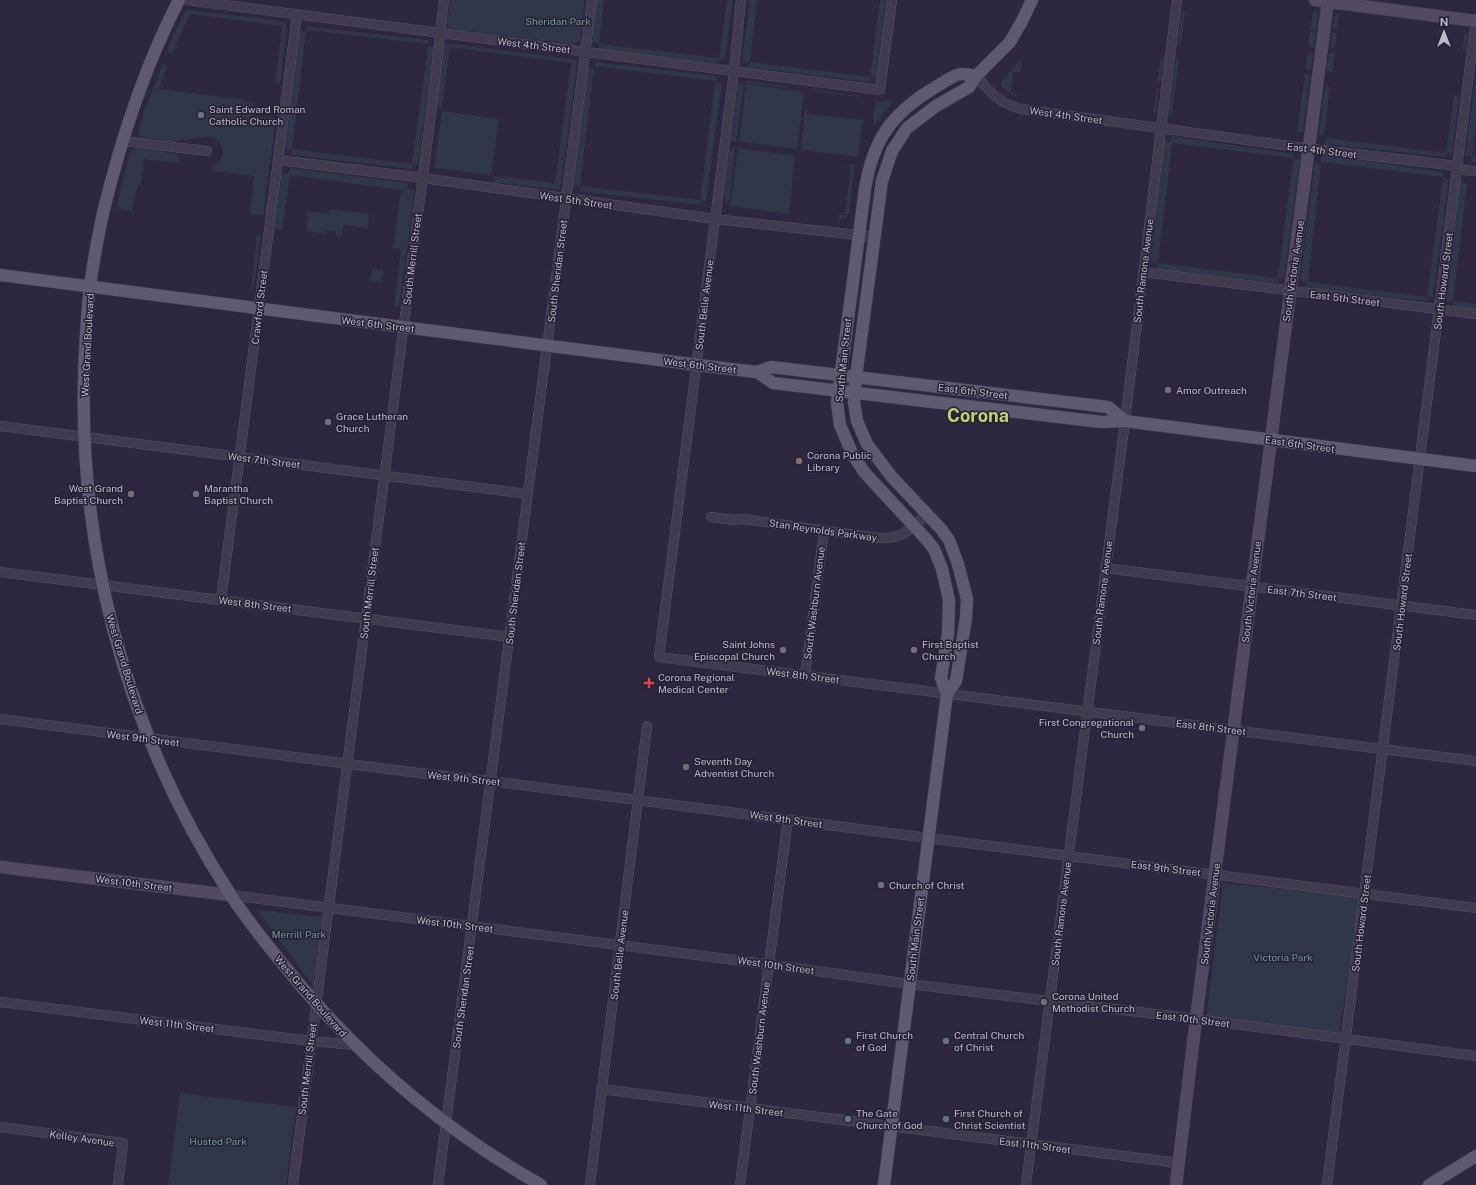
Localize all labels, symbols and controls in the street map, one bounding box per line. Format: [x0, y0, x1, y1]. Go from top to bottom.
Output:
north arrow [1424, 12, 1464, 52]
park label: Sheridan Park [525, 15, 591, 27]
text: N [1440, 16, 1448, 28]
street label: West 4th Street [497, 35, 571, 55]
place label: Saint Edward Roman Catholic Church [209, 103, 306, 127]
street label: West 4th Street [1029, 104, 1103, 126]
marker: Saint Edward Roman Catholic Church [196, 110, 206, 120]
street label: East 4th Street [1286, 140, 1358, 160]
street label: West 5th Street [539, 189, 613, 211]
street label: South Merrill Street [400, 212, 424, 306]
street label: South Ramona Avenue [1131, 218, 1155, 324]
street label: South Sheridan Street [545, 219, 569, 323]
street label: South Victoria Avenue [1280, 219, 1306, 323]
street label: South Howard Street [1431, 232, 1455, 330]
street label: South Belle Avenue [693, 259, 716, 351]
street label: Crawford Street [248, 269, 270, 345]
street label: East 5th Street [1309, 288, 1381, 308]
street label: West Grand Boulevard [78, 293, 96, 397]
street label: West 6th Street [341, 314, 415, 334]
street label: South Main Street [833, 317, 853, 403]
street label: West 6th Street [663, 355, 737, 375]
street label: East 6th Street [937, 381, 1009, 401]
place label: Amor Outreach [1176, 384, 1247, 396]
marker: Amor Outreach [1163, 385, 1173, 395]
district label: Corona [947, 405, 1009, 426]
place label: Grace Lutheran Church [336, 410, 408, 434]
marker: Grace Lutheran Church [323, 417, 333, 427]
street label: East 6th Street [1264, 433, 1336, 455]
place label: Corona Public Library [807, 449, 872, 473]
street label: West 7th Street [227, 450, 301, 470]
marker: Corona Public Library [794, 456, 804, 466]
place label: West Grand Baptist Church [54, 482, 123, 506]
place label: Marantha Baptist Church [204, 482, 273, 506]
marker: West Grand Baptist Church [126, 489, 136, 499]
marker: Marantha Baptist Church [191, 489, 201, 499]
street label: Stan Reynolds Parkway [768, 516, 878, 544]
street label: South Ramona Avenue [1090, 540, 1114, 646]
street label: South Victoria Avenue [1239, 540, 1263, 644]
street label: South Sheridan Street [503, 541, 527, 645]
street label: South Merrill Street [357, 546, 381, 640]
street label: South Washburn Avenue [801, 546, 827, 660]
street label: South Howard Street [1390, 553, 1414, 651]
street label: East 7th Street [1266, 583, 1338, 603]
street label: West 8th Street [218, 594, 292, 614]
street label: West Grand Boulevard [104, 613, 146, 715]
place label: Saint Johns Episcopal Church [694, 638, 775, 662]
place label: First Baptist Church [922, 638, 979, 662]
marker: Saint Johns Episcopal Church [778, 645, 788, 655]
marker: First Baptist Church [909, 645, 919, 655]
street label: West 8th Street [766, 665, 840, 685]
place label: Corona Regional Medical Center [658, 671, 735, 695]
marker: Corona Regional Medical Center [643, 677, 655, 689]
place label: First Congregational Church [1039, 716, 1134, 740]
street label: East 8th Street [1175, 717, 1247, 737]
marker: First Congregational Church [1137, 723, 1147, 733]
street label: West 9th Street [106, 728, 180, 748]
place label: Seventh Day Adventist Church [694, 755, 774, 779]
marker: Seventh Day Adventist Church [681, 762, 691, 772]
street label: West 9th Street [427, 768, 501, 788]
street label: West 9th Street [749, 808, 823, 830]
street label: East 9th Street [1130, 858, 1202, 878]
street label: South Ramona Avenue [1049, 861, 1073, 967]
street label: South Victoria Avenue [1198, 862, 1222, 966]
street label: West 10th Street [95, 872, 173, 894]
street label: South Howard Street [1349, 874, 1373, 972]
place label: Church of Christ [889, 879, 965, 891]
marker: Church of Christ [876, 880, 886, 890]
street label: South Main Street [904, 896, 926, 982]
street label: South Belle Avenue [608, 909, 631, 1001]
street label: West 10th Street [416, 913, 494, 935]
park label: Merrill Park [272, 928, 327, 940]
street label: South Sheridan Street [450, 945, 476, 1049]
park label: Victoria Park [1253, 951, 1313, 963]
street label: West Grand Boulevard [272, 953, 350, 1039]
street label: West 10th Street [737, 954, 815, 976]
street label: South Washburn Avenue [746, 981, 772, 1095]
place label: Corona United Methodist Church [1052, 990, 1135, 1014]
marker: Corona United Methodist Church [1039, 997, 1049, 1007]
street label: East 10th Street [1155, 1009, 1231, 1030]
street label: West 11th Street [139, 1013, 215, 1035]
street label: South Merrill Street [295, 1022, 319, 1116]
place label: First Church of God [856, 1029, 913, 1053]
place label: Central Church of Christ [954, 1029, 1024, 1053]
marker: First Church of God [843, 1036, 853, 1046]
marker: Central Church of Christ [941, 1036, 951, 1046]
street label: West 11th Street [708, 1097, 784, 1119]
place label: The Gate Church of God [856, 1107, 923, 1131]
place label: First Church of Christ Scientist [954, 1107, 1025, 1131]
marker: The Gate Church of God [843, 1114, 853, 1124]
marker: First Church of Christ Scientist [941, 1114, 951, 1124]
street label: Kelley Avenue [49, 1127, 116, 1149]
park label: Husted Park [189, 1135, 247, 1147]
street label: East 11th Street [998, 1135, 1072, 1155]

